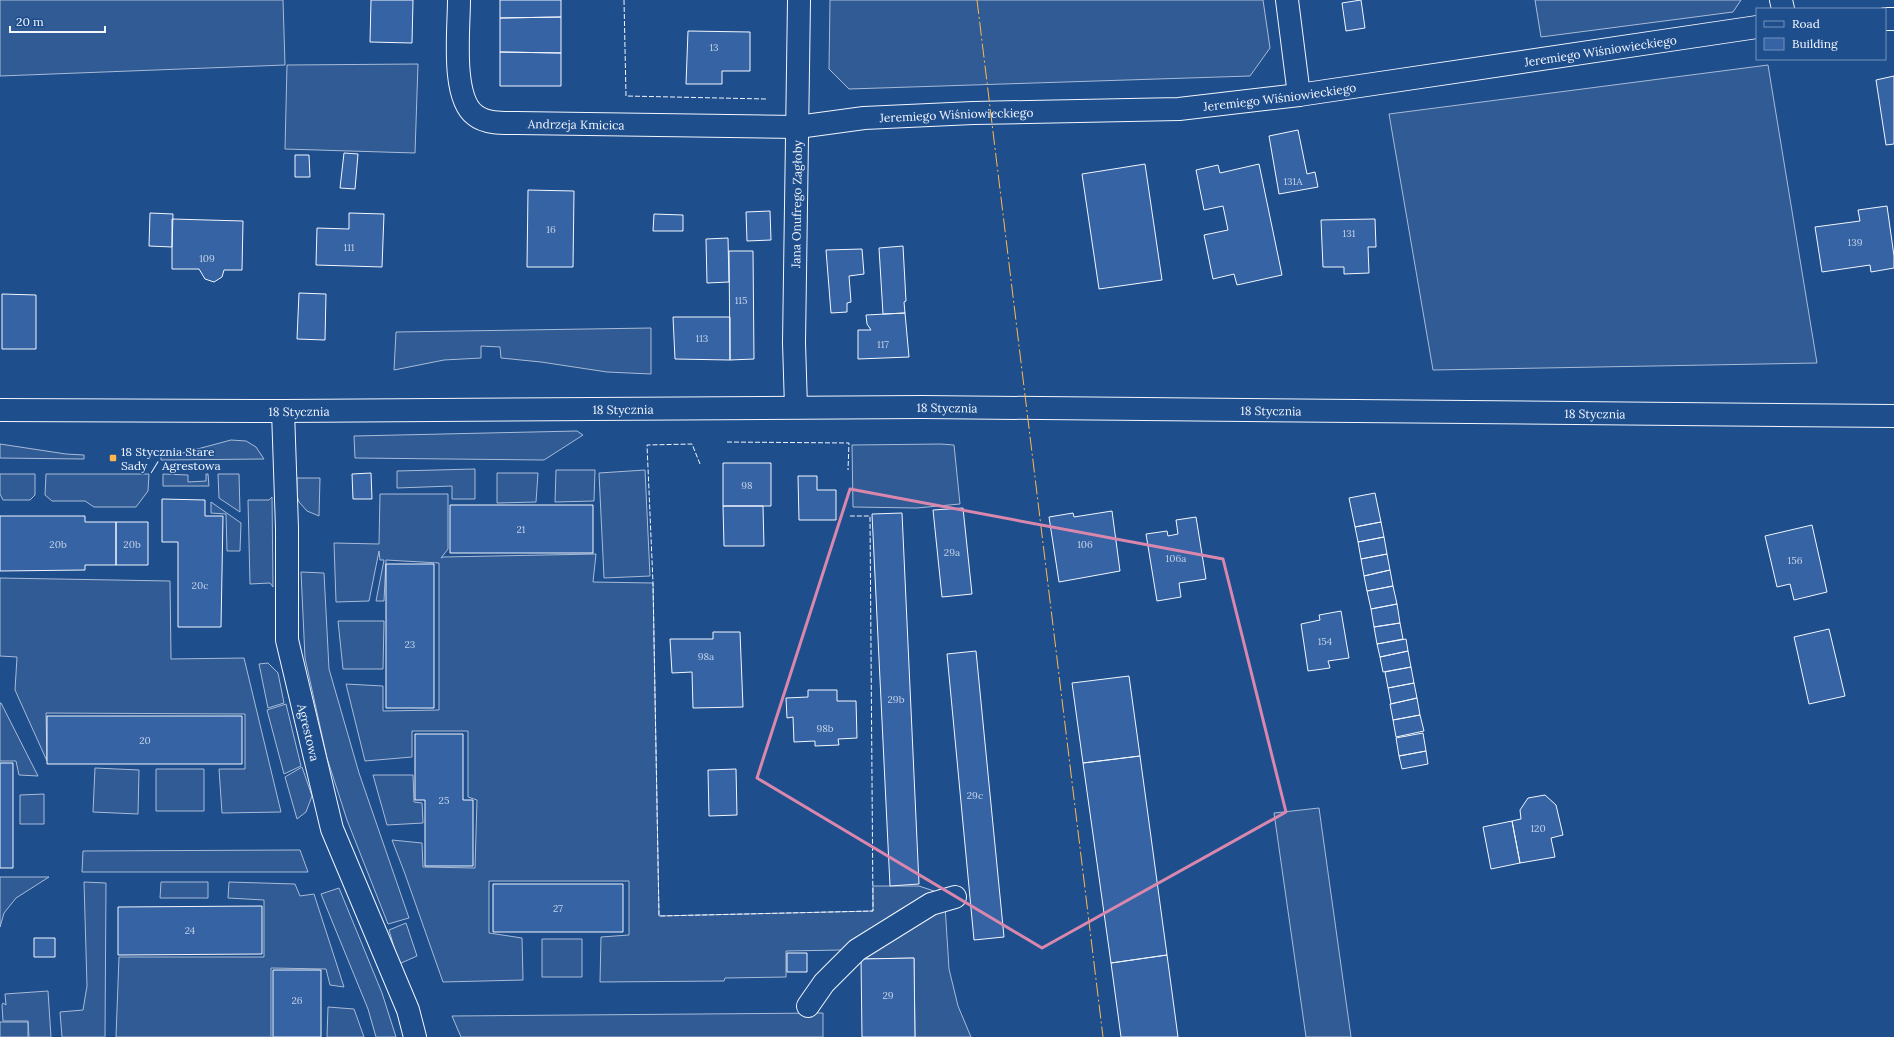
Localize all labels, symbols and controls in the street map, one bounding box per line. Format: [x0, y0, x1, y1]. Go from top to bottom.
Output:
scale bar [10, 8, 105, 34]
legend [1756, 8, 1886, 60]
text: 20 m [16, 14, 44, 29]
text: Road [1792, 16, 1820, 31]
street label: Jeremiego Wiśniowieckiego [1522, 32, 1678, 69]
text: Building [1792, 36, 1838, 51]
house number: 13 [709, 41, 719, 54]
street label: Jeremiego Wiśniowieckiego [1201, 79, 1357, 114]
street label: Jeremiego Wiśniowieckiego [878, 104, 1034, 125]
street label: Andrzeja Kmicica [527, 116, 625, 132]
street label: Jana Onufrego Zagłoby [788, 139, 804, 269]
house number: 131A [1283, 175, 1303, 188]
house number: 16 [546, 223, 556, 236]
house number: 131 [1343, 227, 1356, 240]
house number: 139 [1848, 236, 1863, 249]
house number: 111 [344, 241, 355, 254]
house number: 109 [199, 252, 215, 265]
house number: 115 [735, 294, 747, 307]
house number: 113 [696, 332, 709, 345]
house number: 117 [877, 338, 889, 351]
street label: 18 Stycznia [916, 399, 978, 415]
street label: 18 Stycznia [592, 401, 654, 417]
street label: 18 Stycznia [1240, 402, 1302, 418]
street label: 18 Stycznia [268, 403, 330, 419]
street label: 18 Stycznia [1564, 405, 1626, 421]
place label: 18 Stycznia Stare Sady / Agrestowa [121, 444, 221, 474]
marker: 18 Stycznia Stare Sady / Agrestowa [108, 453, 118, 463]
house number: 98 [741, 479, 753, 492]
house number: 21 [516, 523, 526, 536]
house number: 20b [49, 538, 67, 551]
house number: 20b [123, 538, 141, 551]
house number: 106 [1077, 538, 1093, 551]
house number: 29a [944, 546, 960, 559]
house number: 106a [1166, 552, 1186, 565]
house number: 156 [1788, 554, 1803, 567]
house number: 20c [192, 579, 208, 592]
house number: 154 [1318, 635, 1333, 648]
house number: 23 [405, 638, 416, 651]
house number: 98a [698, 650, 714, 663]
house number: 29b [888, 693, 905, 706]
street label: Agrestowa [295, 701, 323, 763]
house number: 98b [816, 722, 834, 735]
house number: 20 [139, 734, 151, 747]
house number: 29c [967, 789, 983, 802]
house number: 25 [439, 794, 449, 807]
house number: 120 [1530, 822, 1546, 835]
house number: 27 [553, 902, 563, 915]
house number: 24 [185, 924, 196, 937]
house number: 29 [882, 989, 894, 1002]
house number: 26 [291, 994, 303, 1007]

